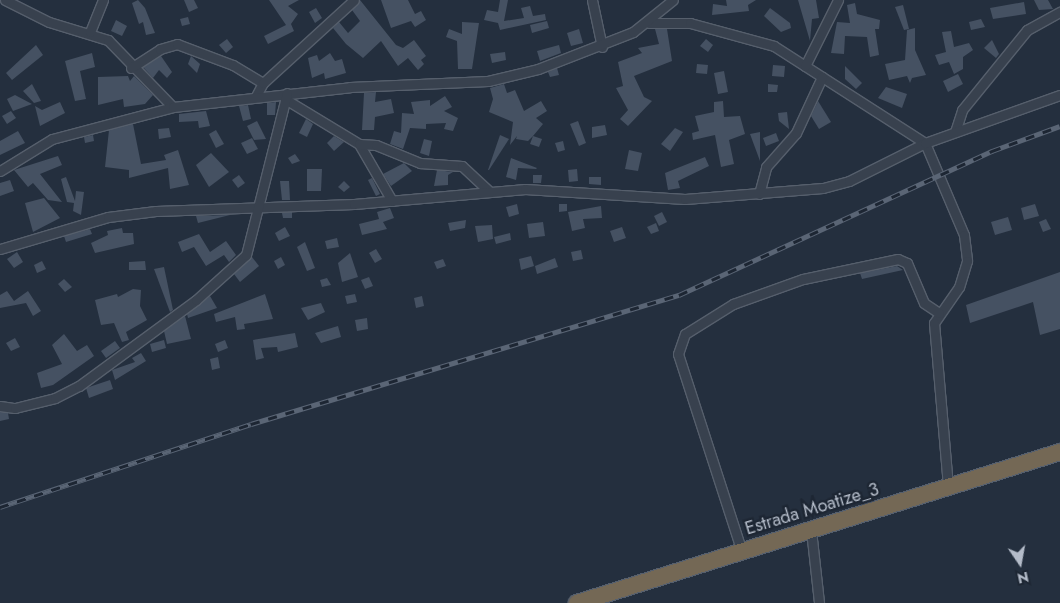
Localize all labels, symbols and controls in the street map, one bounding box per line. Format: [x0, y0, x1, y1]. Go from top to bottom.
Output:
street label: Estrada Moatize_3 [742, 478, 882, 540]
north arrow [995, 538, 1045, 588]
text: N [1016, 567, 1031, 589]

